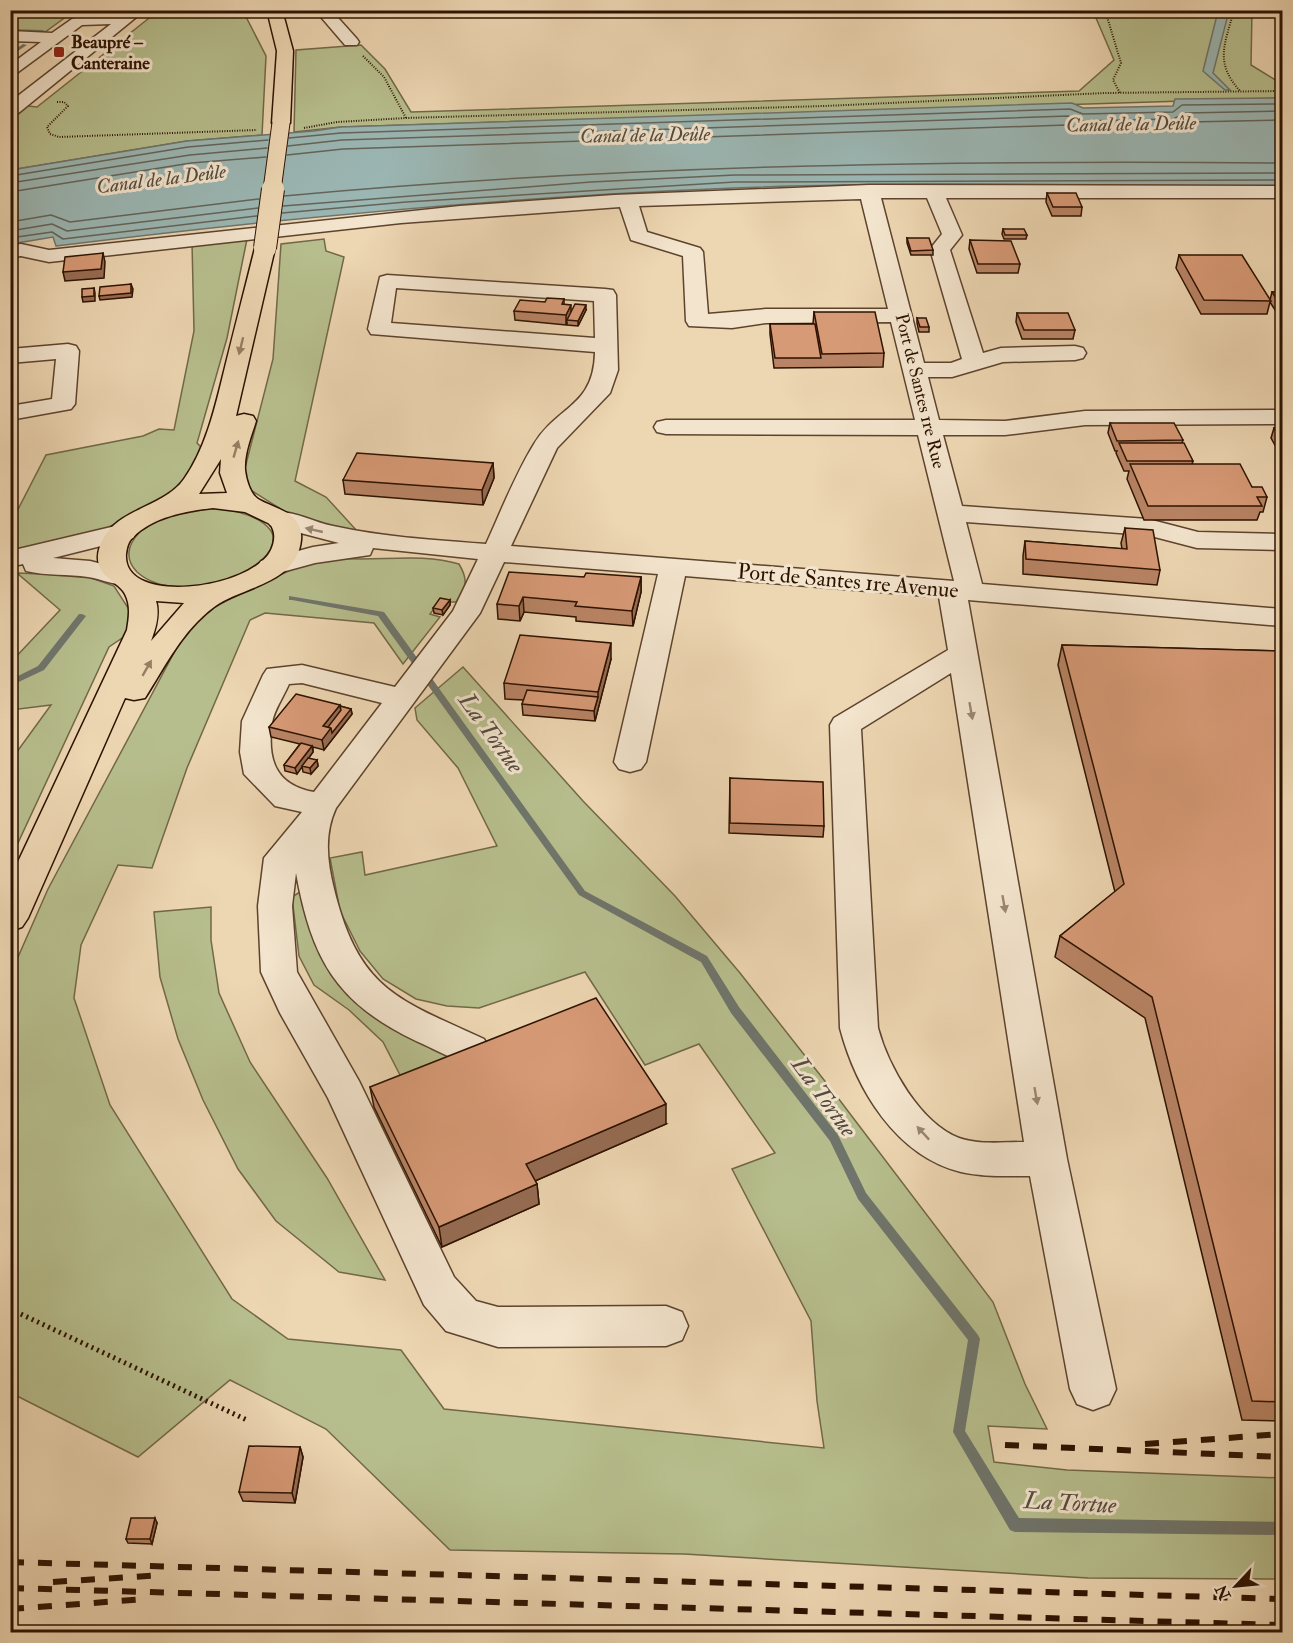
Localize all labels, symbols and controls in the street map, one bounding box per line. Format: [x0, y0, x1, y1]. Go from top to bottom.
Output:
place label: Beaupré – Canteraine [71, 31, 150, 75]
marker: Beaupré – Canteraine [52, 45, 66, 59]
water label: Canal de la Deûle [1066, 110, 1197, 138]
water label: Canal de la Deûle [580, 121, 711, 149]
water label: Canal de la Deûle [95, 159, 227, 199]
street label: Port de Santes 1re Rue [890, 311, 951, 471]
one-way arrow [236, 337, 246, 355]
one-way arrow [231, 440, 241, 458]
one-way arrow [305, 525, 324, 534]
street label: Port de Santes 1re Avenue [736, 557, 960, 605]
one-way arrow [141, 660, 152, 676]
water label: La Tortue [451, 686, 531, 780]
one-way arrow [967, 702, 976, 721]
one-way arrow [999, 894, 1008, 913]
water label: La Tortue [784, 1050, 864, 1144]
one-way arrow [1032, 1087, 1041, 1106]
one-way arrow [916, 1126, 930, 1141]
water label: La Tortue [1022, 1485, 1118, 1521]
north arrow [1206, 1556, 1266, 1616]
text: N [1211, 1581, 1236, 1604]

